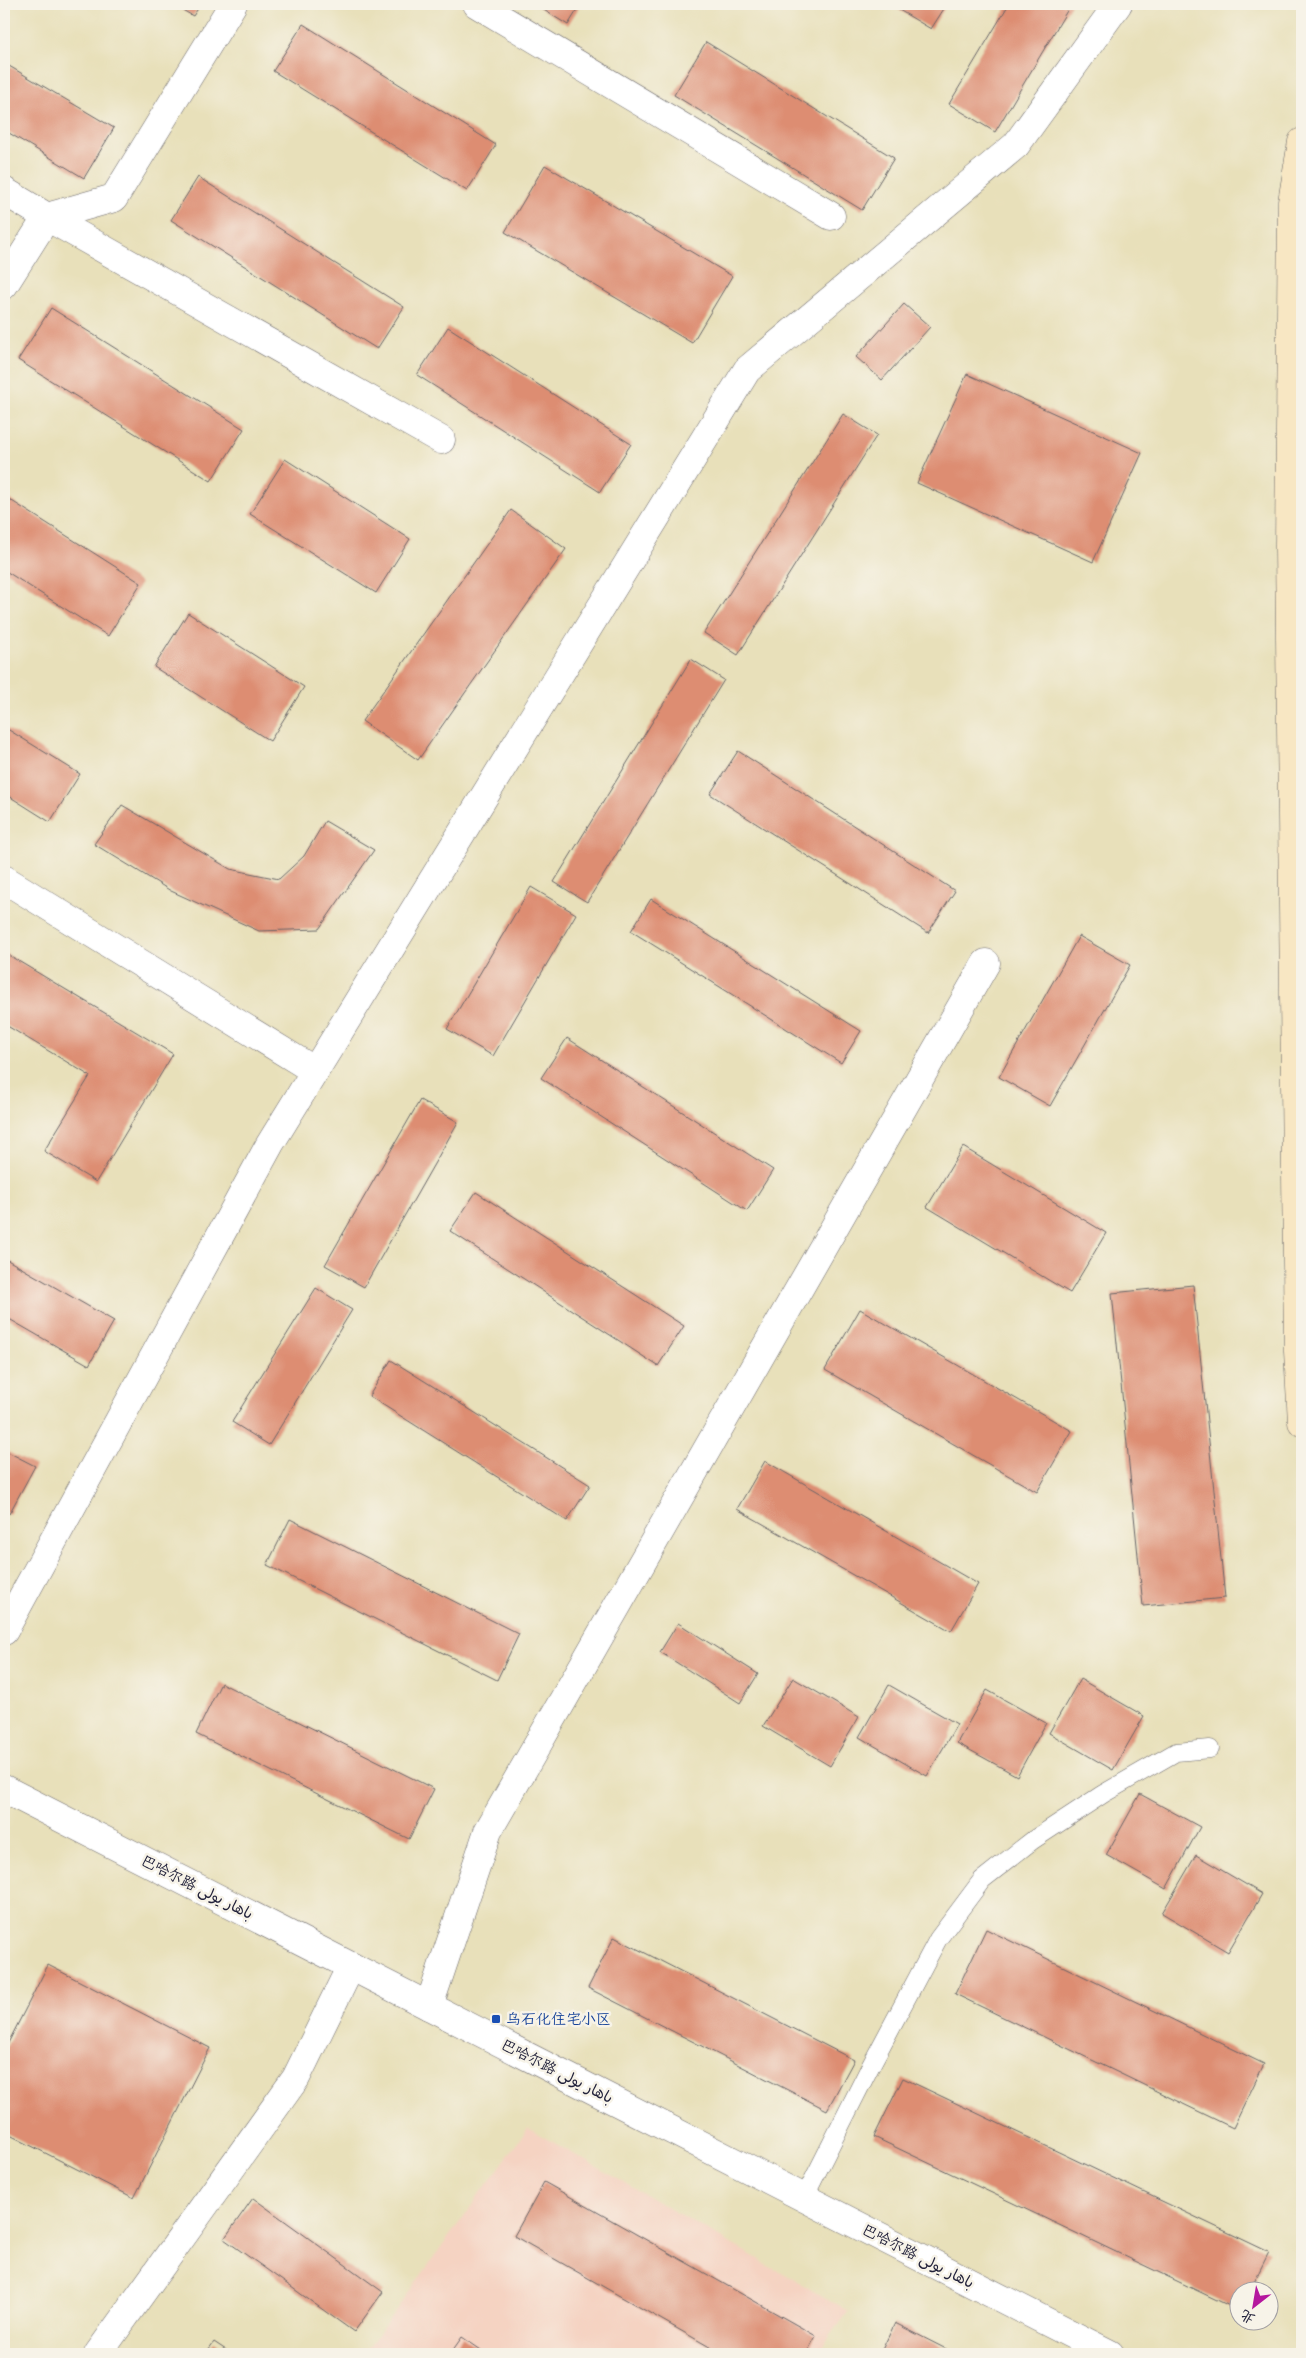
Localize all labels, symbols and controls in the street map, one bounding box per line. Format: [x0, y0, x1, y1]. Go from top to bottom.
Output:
street label: 巴哈尔路 باھار يولى [138, 1849, 257, 1924]
place label: 乌石化住宅小区 [506, 2008, 611, 2028]
marker: 乌石化住宅小区 [490, 2013, 502, 2025]
street label: 巴哈尔路 باھار يولى [498, 2033, 617, 2108]
street label: 巴哈尔路 باھار يولى [859, 2218, 978, 2293]
north arrow [1228, 2280, 1278, 2330]
text: 北 [1236, 2306, 1258, 2329]

